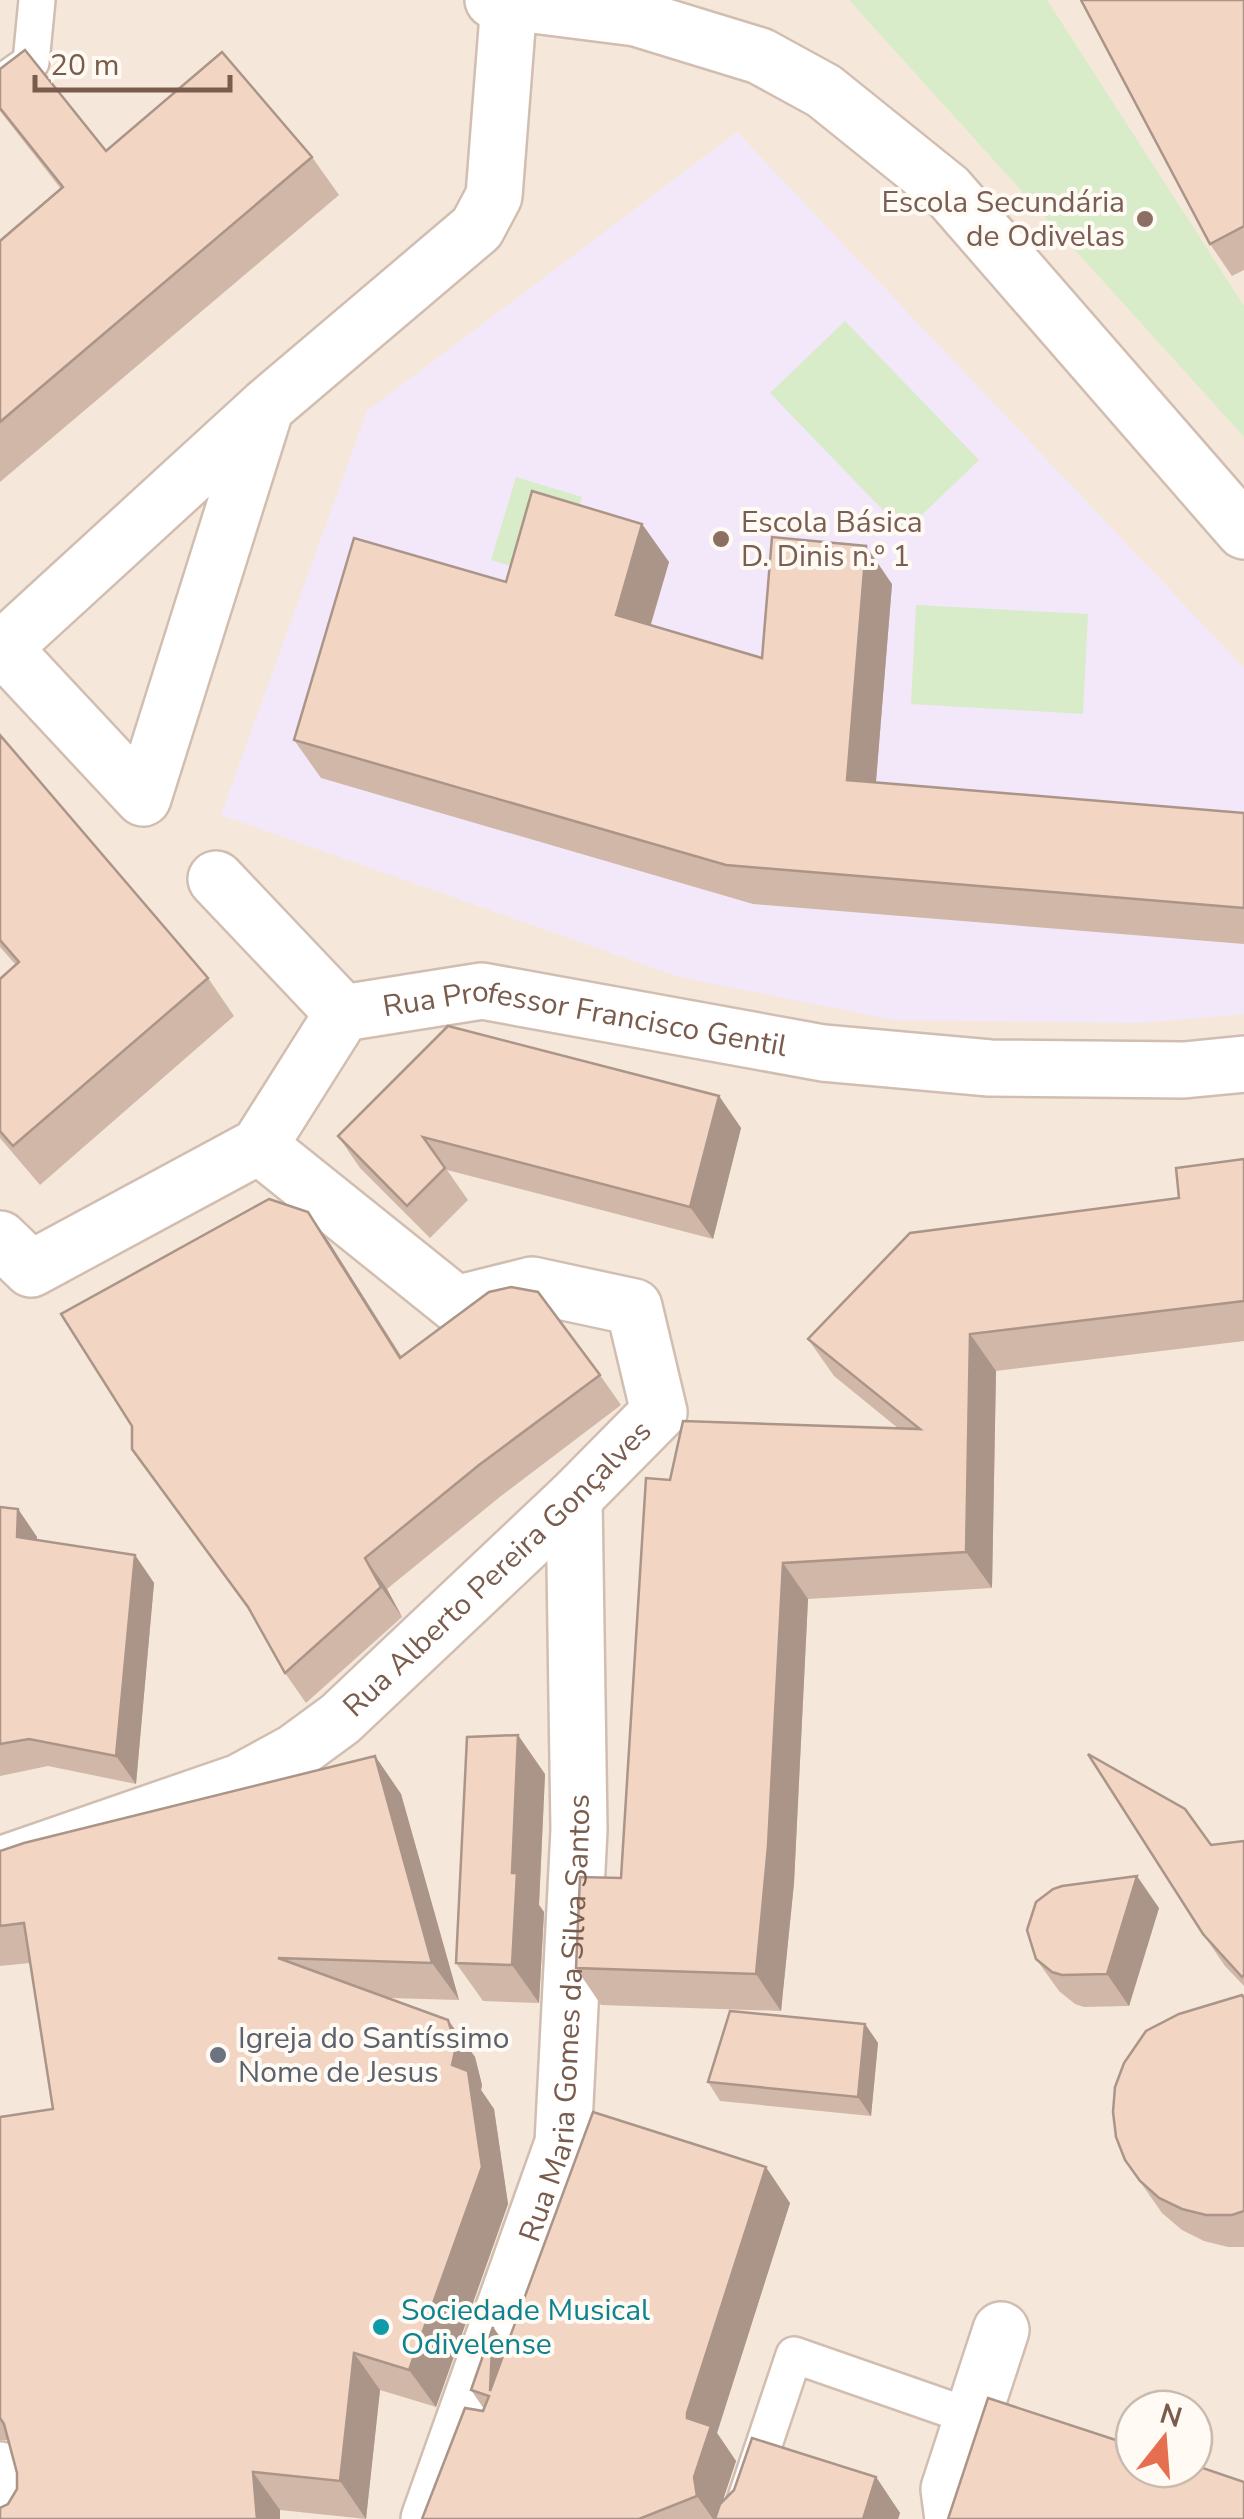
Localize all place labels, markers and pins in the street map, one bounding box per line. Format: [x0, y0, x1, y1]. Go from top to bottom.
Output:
place label: Escola Secundária de Odivelas [881, 182, 1125, 257]
marker: Escola Secundária de Odivelas [1134, 208, 1156, 230]
place label: Escola Básica D. Dinis n.º 1 [741, 502, 923, 577]
marker: Escola Básica D. Dinis n.º 1 [710, 528, 732, 550]
place label: Igreja do Santíssimo Nome de Jesus [238, 2018, 509, 2093]
marker: Igreja do Santíssimo Nome de Jesus [207, 2044, 229, 2066]
place label: Sociedade Musical Odivelense [401, 2290, 650, 2365]
marker: Sociedade Musical Odivelense [370, 2316, 392, 2338]

